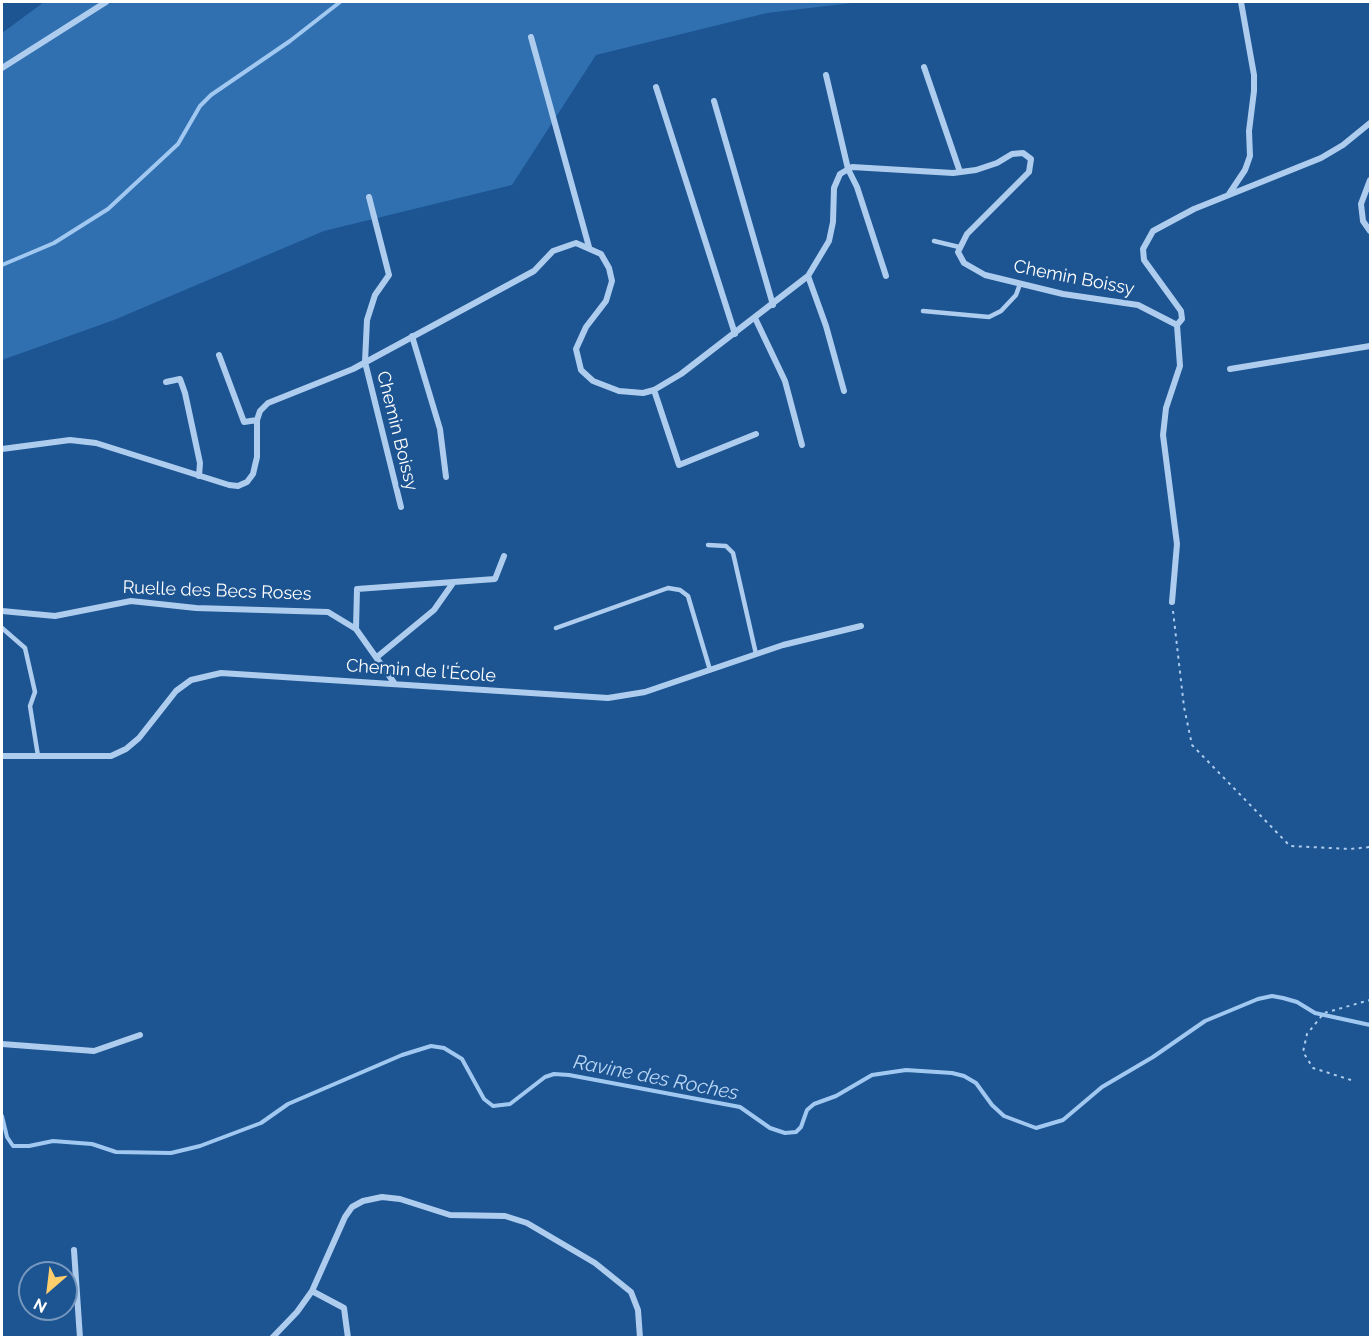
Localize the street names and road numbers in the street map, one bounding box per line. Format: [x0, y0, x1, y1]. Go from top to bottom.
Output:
street label: Chemin Boissy [1012, 256, 1136, 300]
street label: Chemin Boissy [372, 369, 422, 493]
street label: Ruelle des Becs Roses [122, 577, 312, 605]
street label: Chemin de l'École [345, 655, 497, 687]

